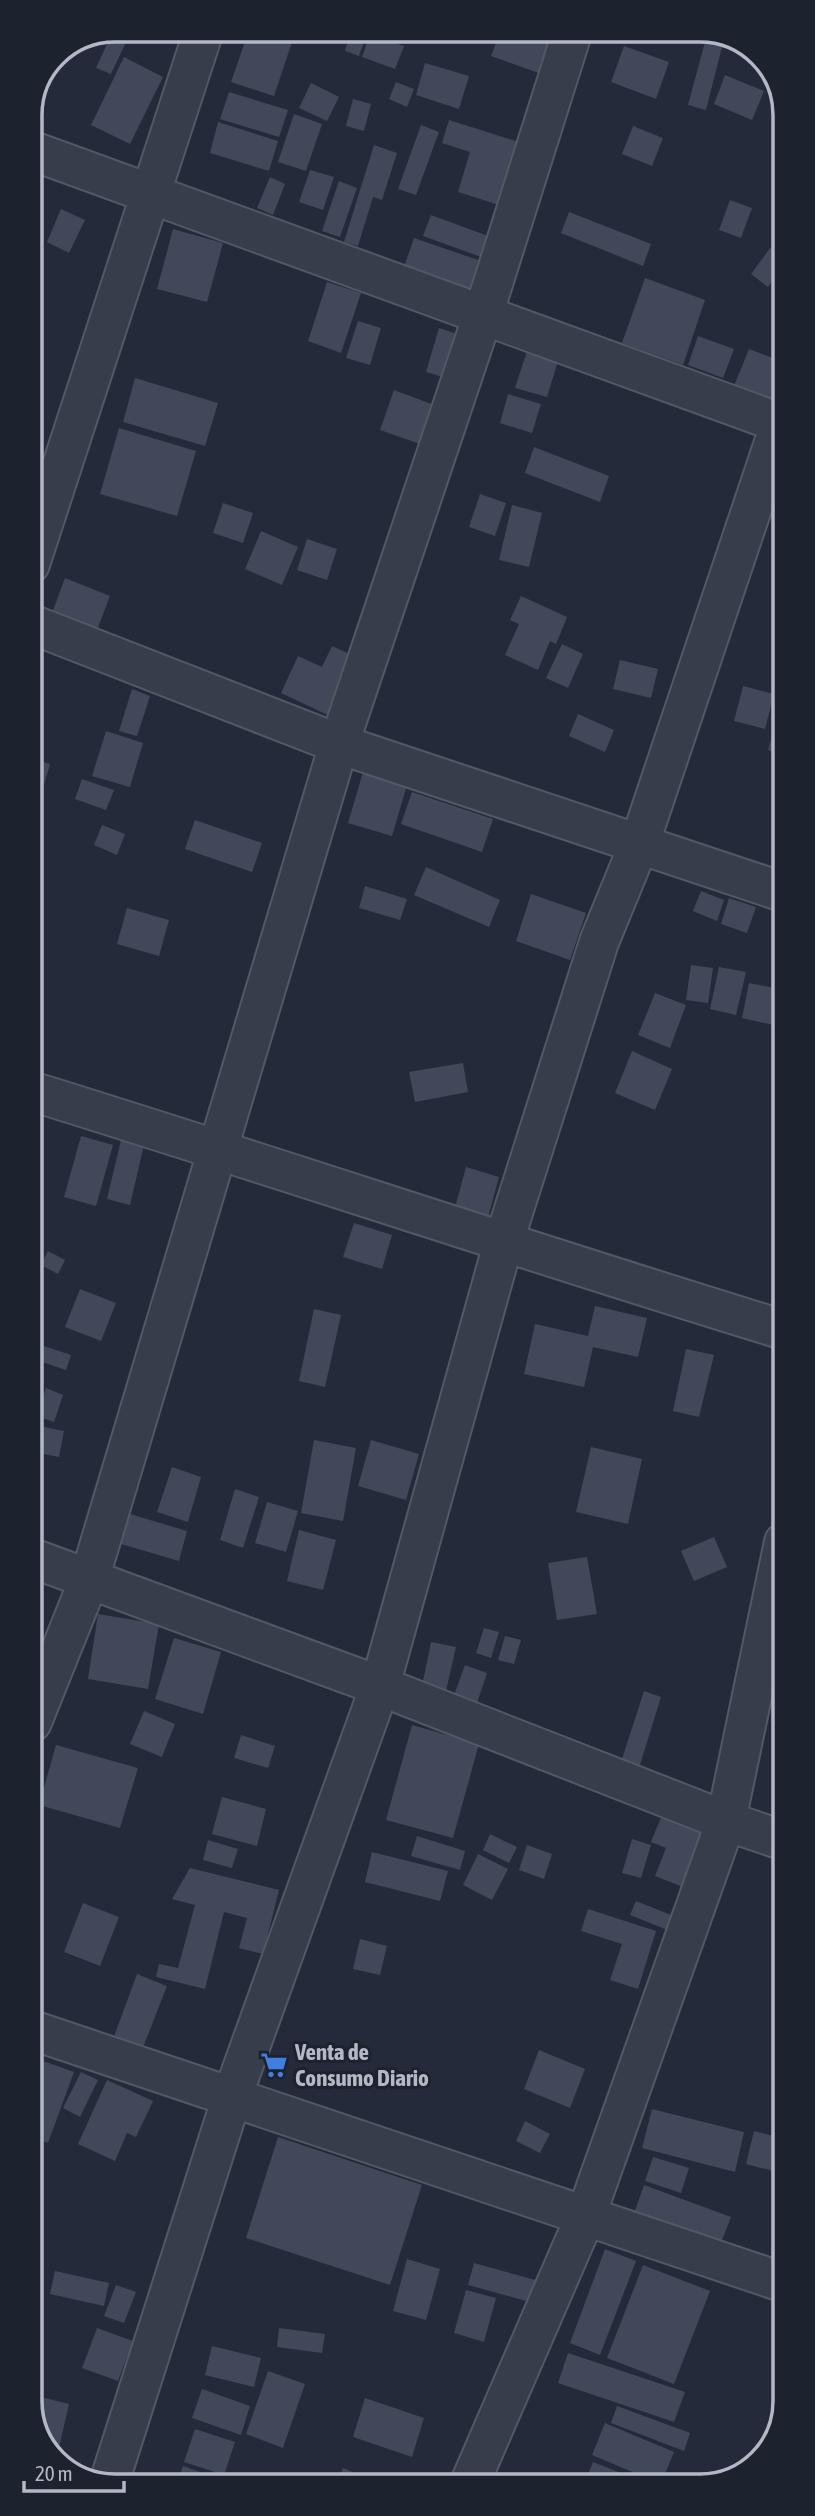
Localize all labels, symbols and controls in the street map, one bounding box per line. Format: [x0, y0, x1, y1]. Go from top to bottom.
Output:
place label: Venta de Consumo Diario [294, 2039, 429, 2091]
supermarket icon: Venta de Consumo Diario [259, 2050, 289, 2080]
scale bar [24, 2450, 124, 2494]
text: 20 m [35, 2461, 73, 2485]

